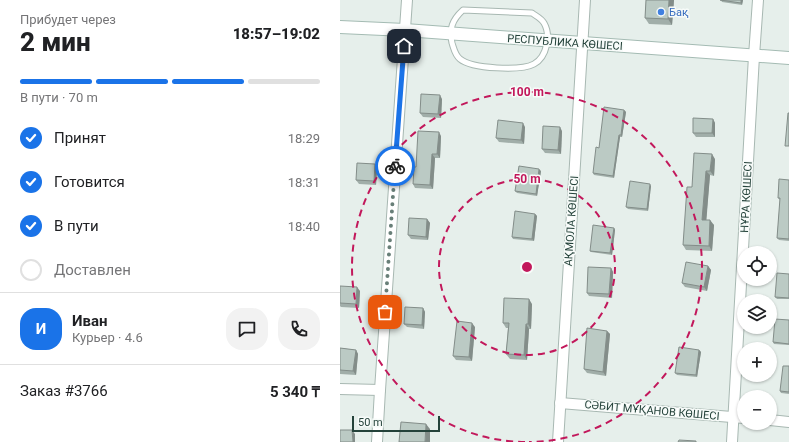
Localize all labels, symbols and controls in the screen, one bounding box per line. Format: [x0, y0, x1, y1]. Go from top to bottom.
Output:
place label: Бақ [669, 6, 689, 19]
marker: Бақ [656, 7, 666, 17]
text: Прибудет через [20, 12, 116, 27]
text: 18:57–19:02 [233, 25, 320, 43]
text: 2 мин [20, 27, 91, 57]
pin [387, 29, 421, 63]
street label: РЕСПУБЛИКА КӨШЕСІ [507, 32, 623, 53]
icon: home [393, 35, 415, 57]
text: 100 m [510, 85, 544, 99]
text: В пути · 70 m [20, 90, 98, 105]
icon: check [20, 127, 42, 149]
text: Принят [54, 129, 106, 147]
text: 18:29 [288, 131, 320, 146]
courier [375, 146, 415, 186]
icon: bike [384, 155, 406, 177]
street label: НҰРА КӨШЕСІ [738, 161, 755, 233]
icon: check [20, 171, 42, 193]
text: 50 m [513, 172, 541, 186]
text: Готовится [54, 173, 125, 191]
text: 18:31 [288, 175, 320, 190]
street label: АҚМОЛА КӨШЕСІ [562, 175, 581, 267]
icon: check [20, 215, 42, 237]
text: В пути [54, 217, 99, 235]
text: 18:40 [288, 219, 320, 234]
map controls [737, 246, 777, 430]
button: locate [737, 246, 777, 286]
centre of rings [520, 260, 534, 274]
text: Доставлен [54, 261, 131, 279]
button: layers [737, 294, 777, 334]
pin [368, 295, 402, 329]
icon: bag [374, 301, 396, 323]
button: chat [226, 308, 268, 350]
button: phone [278, 308, 320, 350]
text: Иван [72, 312, 108, 330]
text: И [36, 320, 46, 338]
text: Курьер · 4.6 [72, 330, 143, 345]
button: + [737, 342, 777, 382]
text: Заказ #3766 [20, 382, 108, 400]
text: 5 340 ₸ [270, 383, 320, 401]
button: − [737, 390, 777, 430]
street label: СӘБИТ МҰҚАНОВ КӨШЕСІ [584, 398, 720, 423]
scale bar [352, 414, 440, 433]
text: 50 m [358, 416, 383, 429]

